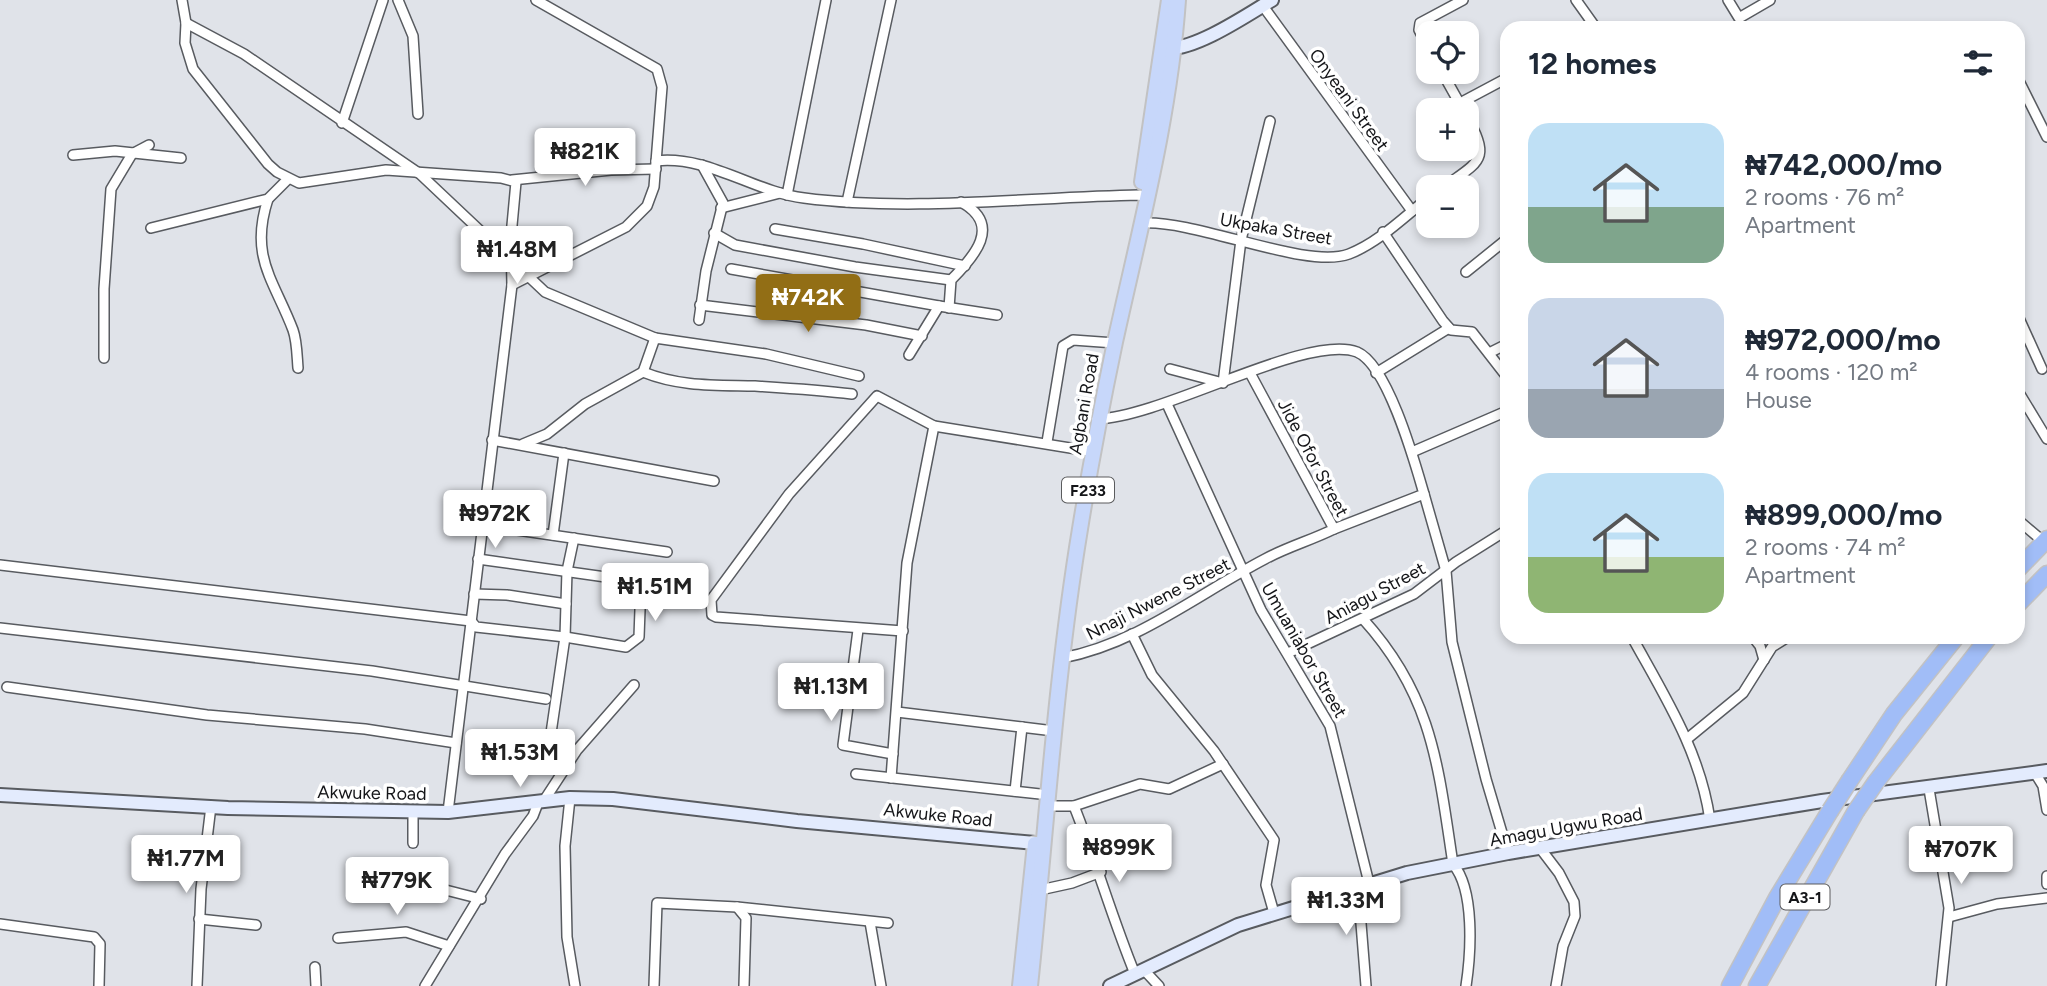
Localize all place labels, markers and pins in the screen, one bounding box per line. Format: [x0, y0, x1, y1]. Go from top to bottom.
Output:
pin: ₦821K [536, 128, 634, 188]
pin: ₦1.48M [460, 226, 574, 286]
pin: ₦742K [759, 274, 857, 334]
pin: ₦972K [446, 490, 544, 550]
pin: ₦1.51M [598, 564, 712, 623]
pin: ₦1.13M [774, 664, 888, 723]
pin: ₦1.53M [463, 730, 577, 789]
pin: ₦899K [1070, 824, 1168, 884]
pin: ₦707K [1912, 826, 2010, 886]
pin: ₦1.77M [129, 836, 243, 895]
pin: ₦779K [348, 858, 446, 917]
pin: ₦1.33M [1289, 878, 1403, 937]

